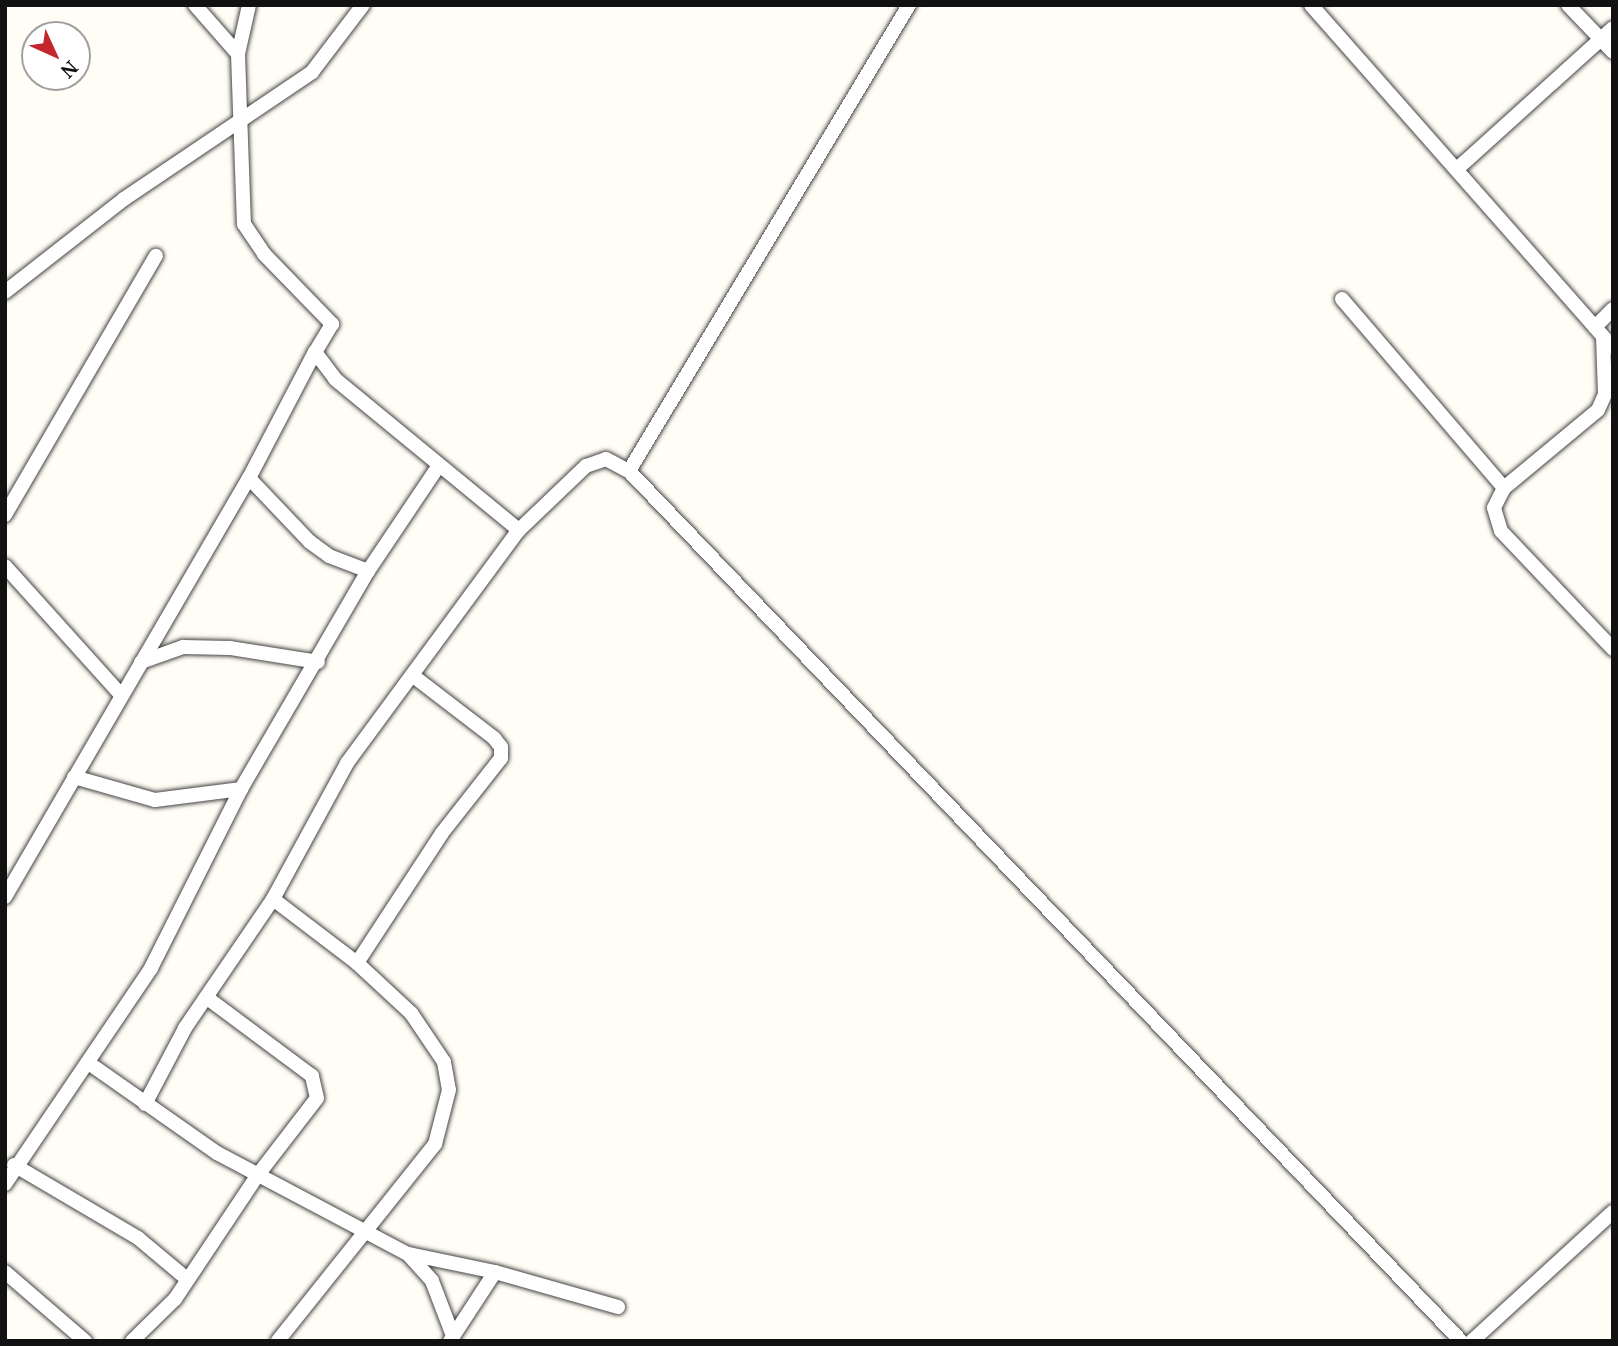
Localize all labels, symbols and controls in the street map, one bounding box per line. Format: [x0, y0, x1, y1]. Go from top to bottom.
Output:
north arrow [21, 21, 91, 91]
text: N [55, 55, 84, 84]

